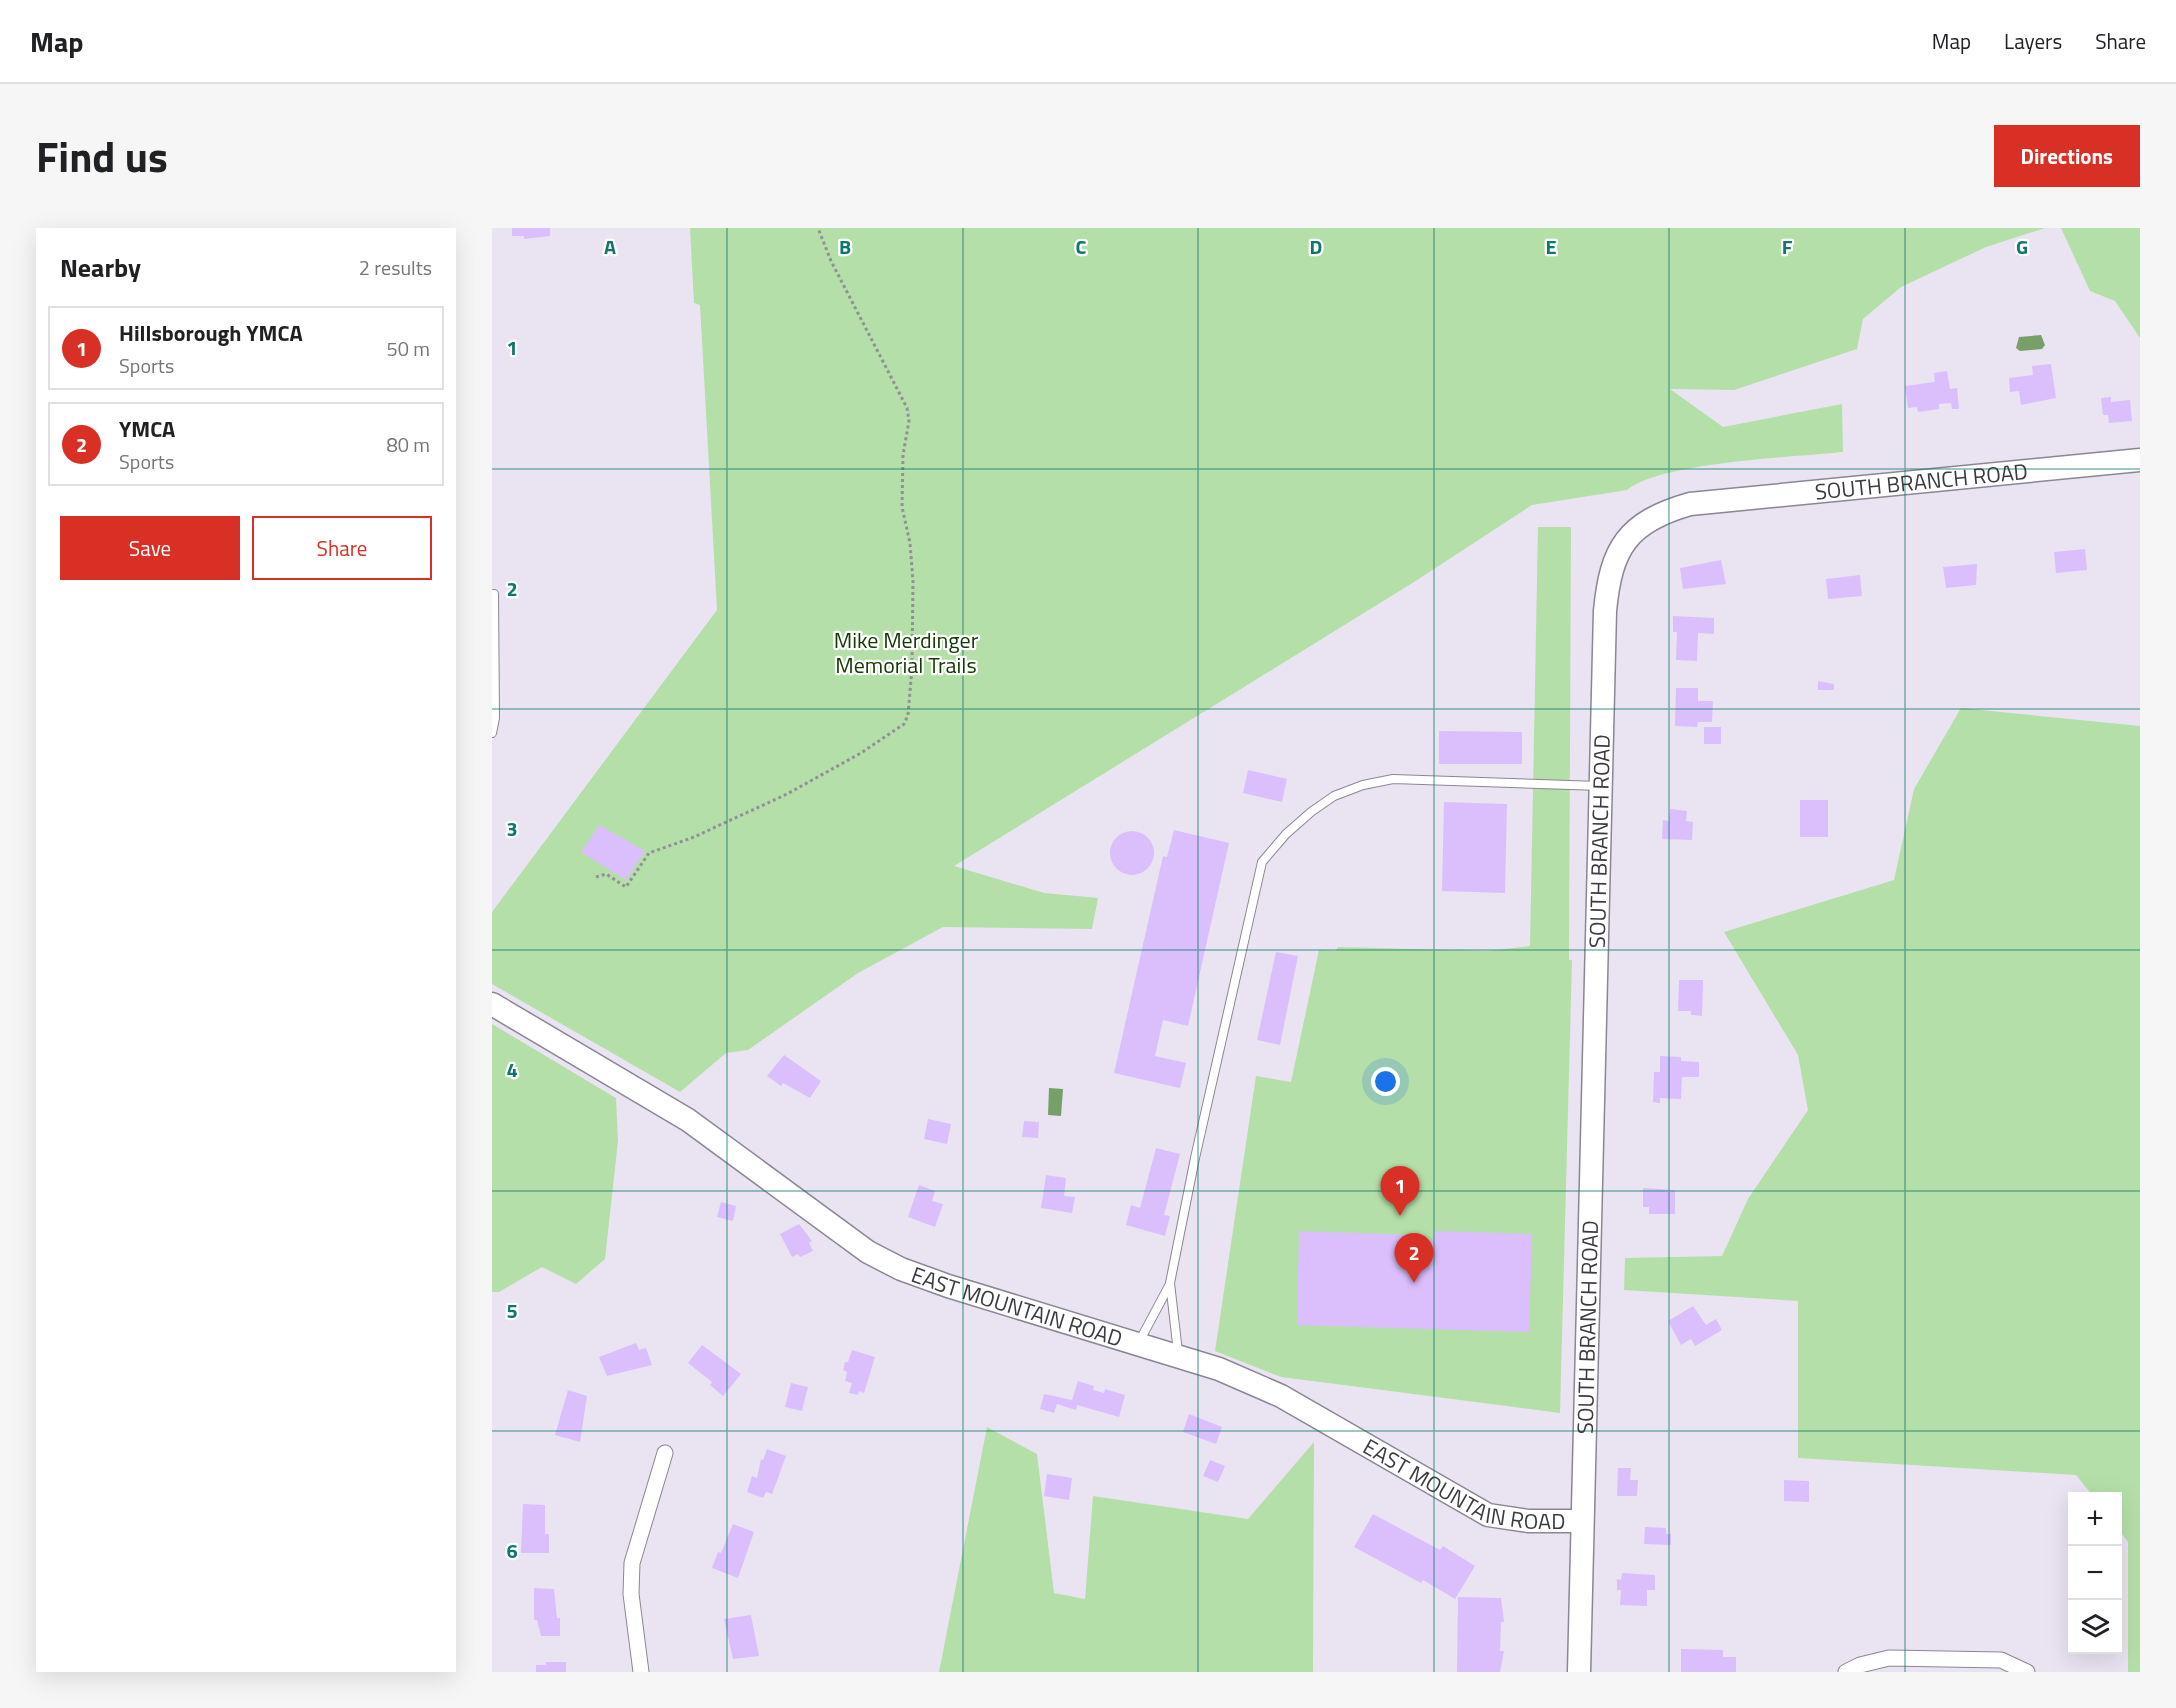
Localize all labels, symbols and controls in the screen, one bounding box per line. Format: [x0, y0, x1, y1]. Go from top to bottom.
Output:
text: Map [30, 20, 84, 63]
text: Map [1932, 25, 1971, 57]
text: Layers [2004, 25, 2062, 57]
text: Share [2095, 25, 2146, 57]
text: Find us [36, 124, 168, 188]
button: Directions [1994, 125, 2140, 187]
text: A [604, 231, 616, 262]
text: B [839, 231, 851, 262]
text: C [1076, 231, 1087, 262]
text: D [1310, 231, 1322, 262]
text: E [1545, 231, 1557, 262]
text: F [1782, 231, 1793, 262]
text: G [2016, 231, 2028, 262]
text: Nearby [60, 248, 141, 287]
text: 2 results [359, 252, 432, 283]
text: Hillsborough YMCA [119, 316, 303, 350]
text: 1 [506, 332, 518, 363]
text: 1 [76, 333, 87, 364]
text: 50 m [386, 333, 430, 364]
text: Sports [119, 350, 174, 381]
text: YMCA [119, 412, 175, 446]
text: 2 [76, 429, 87, 460]
text: 80 m [386, 429, 430, 460]
text: Sports [119, 446, 174, 477]
street label: SOUTH BRANCH ROAD [1813, 454, 2029, 509]
button: Save [60, 516, 240, 580]
button: Share [252, 516, 432, 580]
text: 2 [506, 573, 518, 604]
park label: Mike Merdinger Memorial Trails [834, 623, 979, 682]
street label: SOUTH BRANCH ROAD [1580, 734, 1619, 948]
text: 3 [506, 813, 518, 844]
text: 4 [506, 1054, 518, 1085]
your location [1371, 1067, 1400, 1096]
pin: 1 [1380, 1166, 1420, 1216]
street label: SOUTH BRANCH ROAD [1568, 1220, 1607, 1434]
pin: 2 [1394, 1234, 1434, 1283]
street label: EAST MOUNTAIN ROAD [907, 1257, 1127, 1355]
text: 5 [506, 1295, 518, 1326]
street label: EAST MOUNTAIN ROAD [1357, 1430, 1565, 1538]
map controls [2068, 1492, 2122, 1654]
button: + [2068, 1492, 2122, 1546]
text: 6 [506, 1535, 518, 1566]
button: − [2068, 1546, 2122, 1600]
button: layers [2068, 1600, 2122, 1654]

